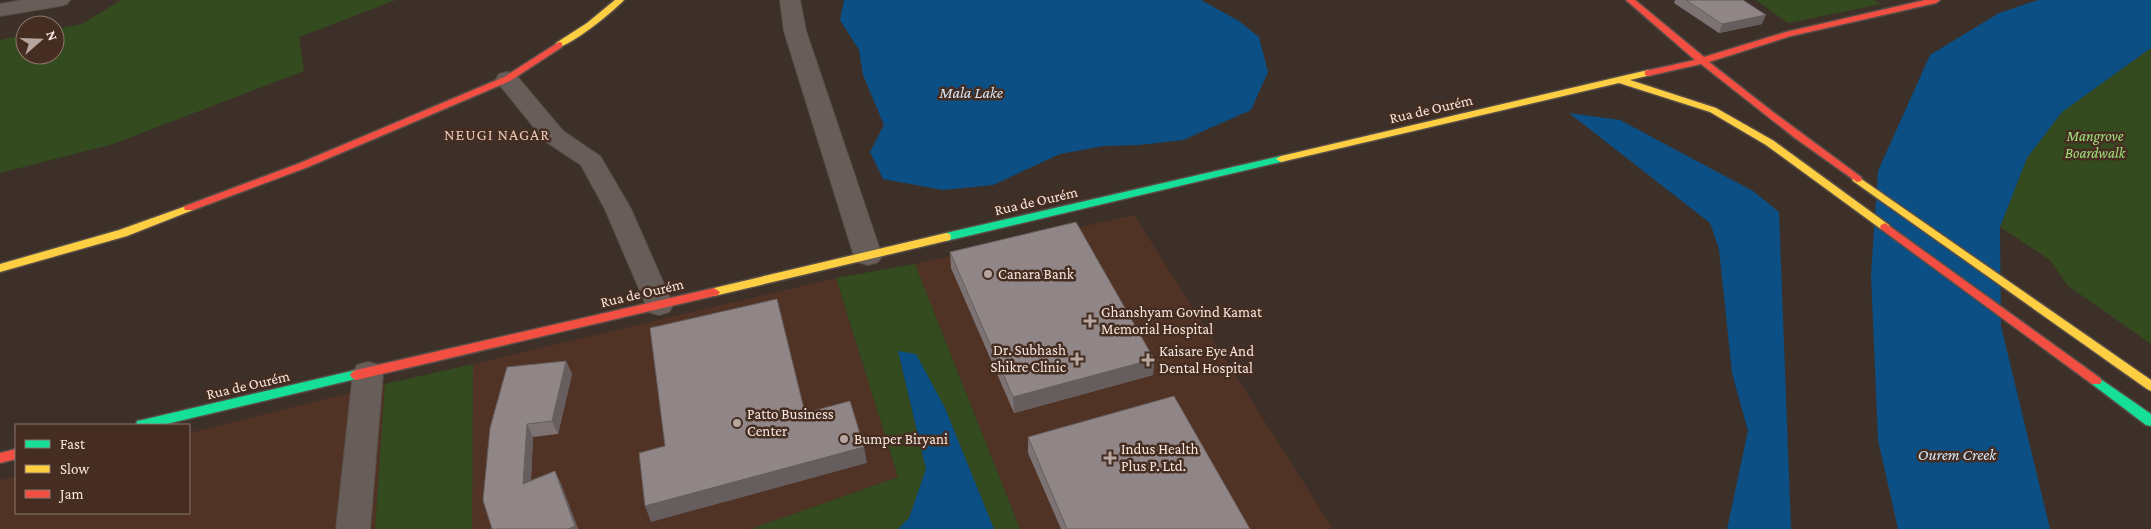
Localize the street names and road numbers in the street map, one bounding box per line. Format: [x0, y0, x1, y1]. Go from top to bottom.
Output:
street label: Rua de Ourém [1388, 92, 1474, 126]
street label: Rua de Ourém [993, 184, 1079, 218]
street label: Rua de Ourém [599, 276, 685, 310]
street label: Rua de Ourém [205, 368, 291, 402]

